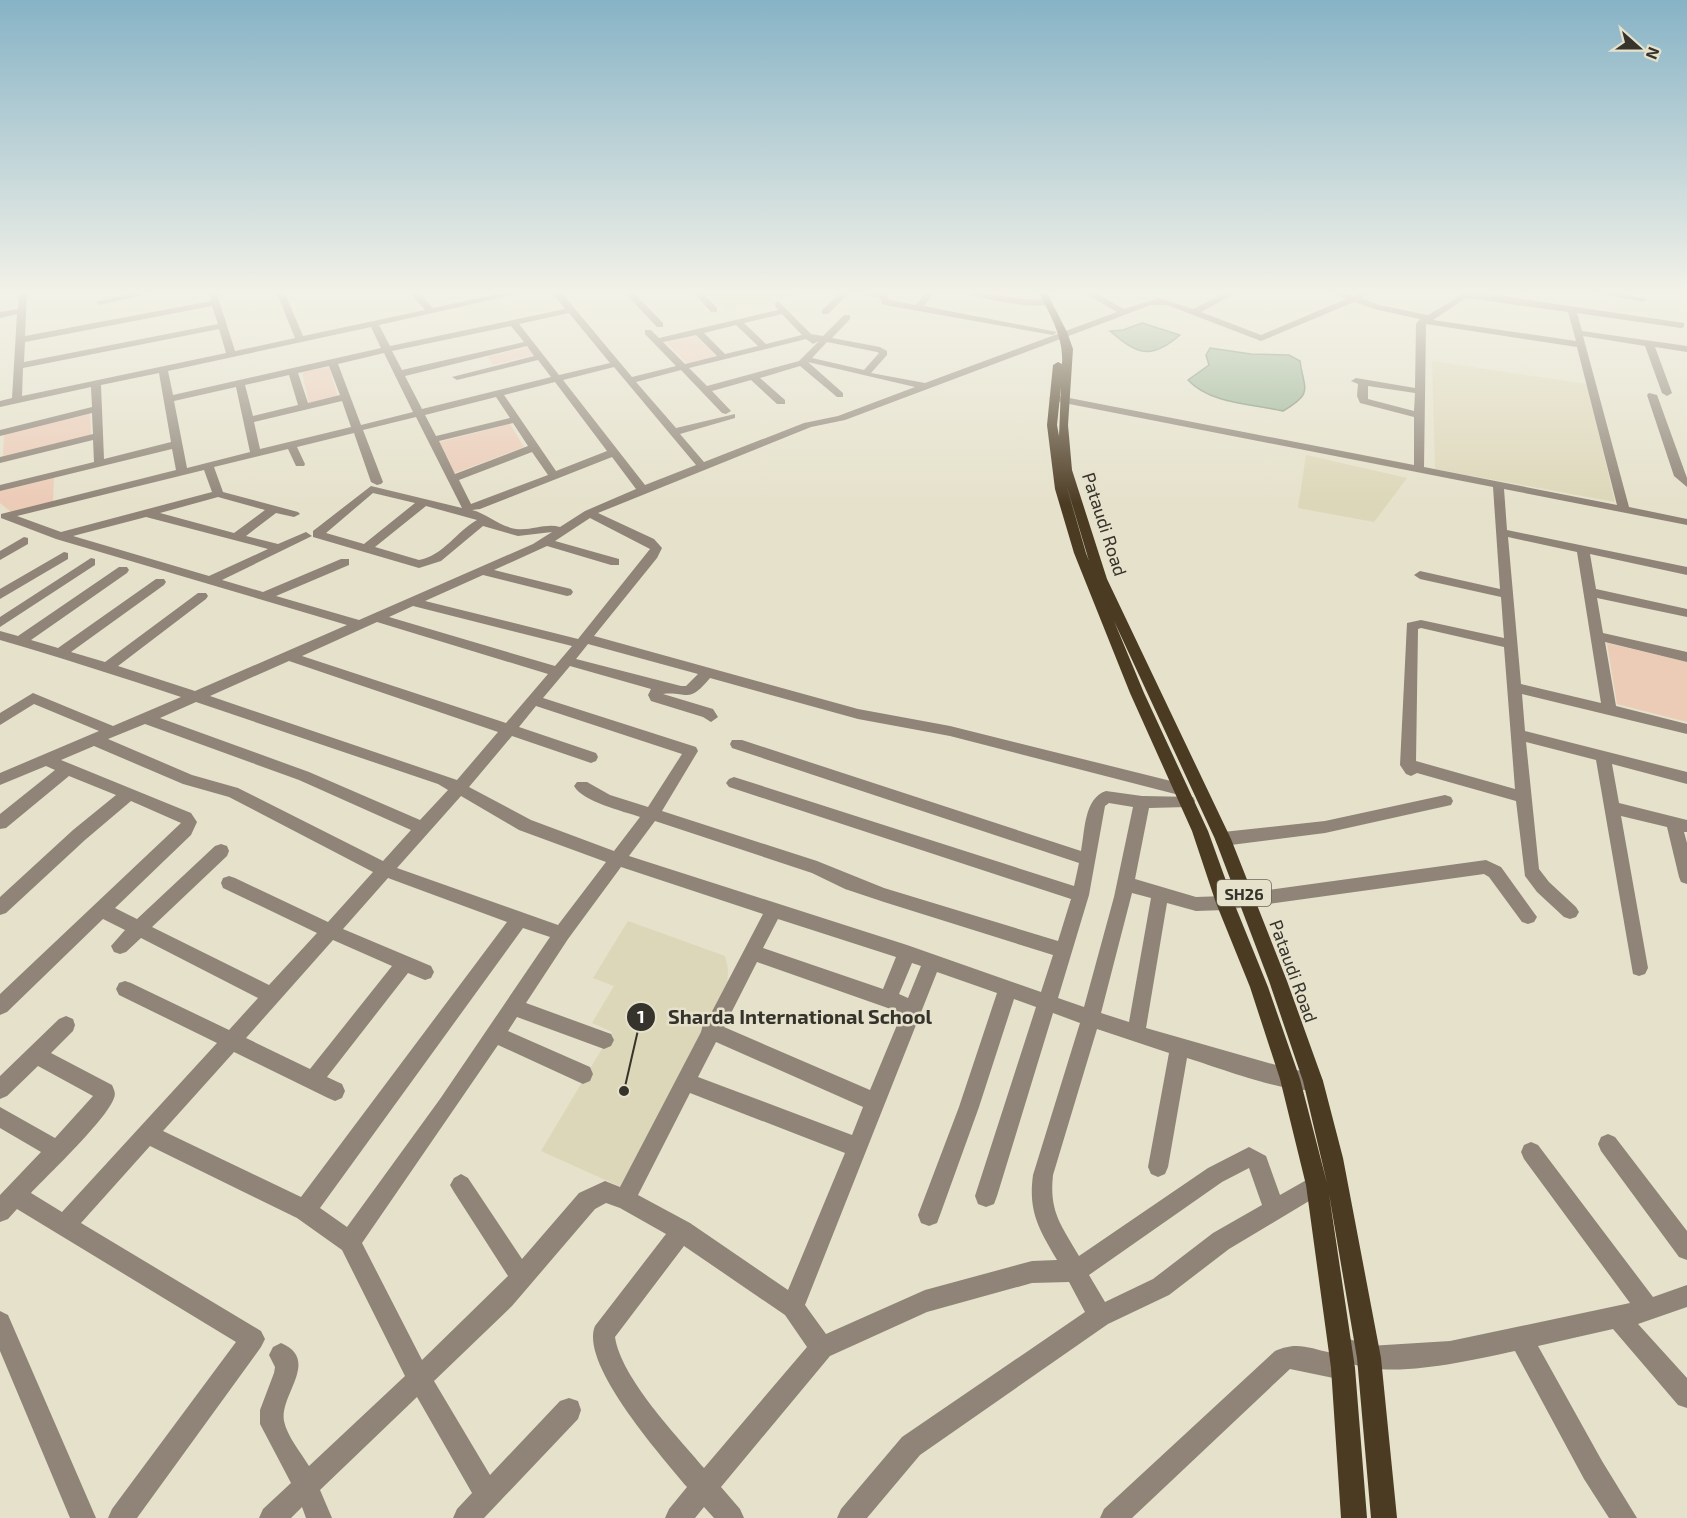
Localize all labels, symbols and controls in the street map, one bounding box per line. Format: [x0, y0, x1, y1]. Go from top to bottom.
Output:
north arrow [1609, 18, 1669, 78]
text: N [1643, 45, 1664, 62]
street label: Pataudi Road [1078, 469, 1132, 579]
road number: SH26 [1217, 880, 1271, 906]
street label: Pataudi Road [1265, 917, 1323, 1025]
callout: Sharda International School [626, 998, 944, 1036]
text: Sharda International School [668, 1004, 932, 1028]
text: 1 [637, 1005, 645, 1027]

